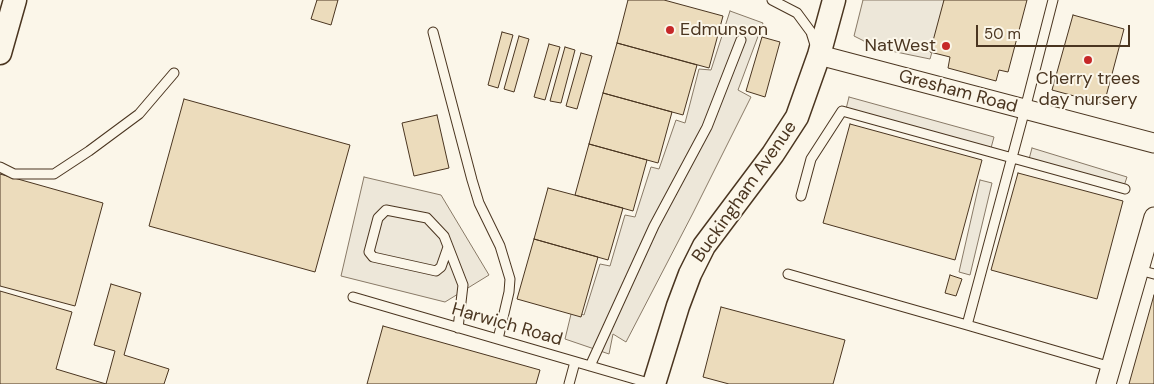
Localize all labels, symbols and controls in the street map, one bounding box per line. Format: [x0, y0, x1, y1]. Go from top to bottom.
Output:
scale bar [979, 15, 1133, 47]
place label: Edmunson [680, 19, 768, 41]
marker: Edmunson [664, 24, 676, 36]
text: 50 m [984, 24, 1021, 44]
place label: NatWest [865, 35, 936, 57]
marker: NatWest [940, 40, 952, 52]
marker: Cherry trees day nursery [1082, 54, 1094, 66]
street label: Gresham Road [896, 66, 1020, 118]
place label: Cherry trees day nursery [1036, 68, 1140, 110]
street label: Buckingham Avenue [688, 117, 802, 267]
street label: Harwich Road [449, 299, 565, 351]

